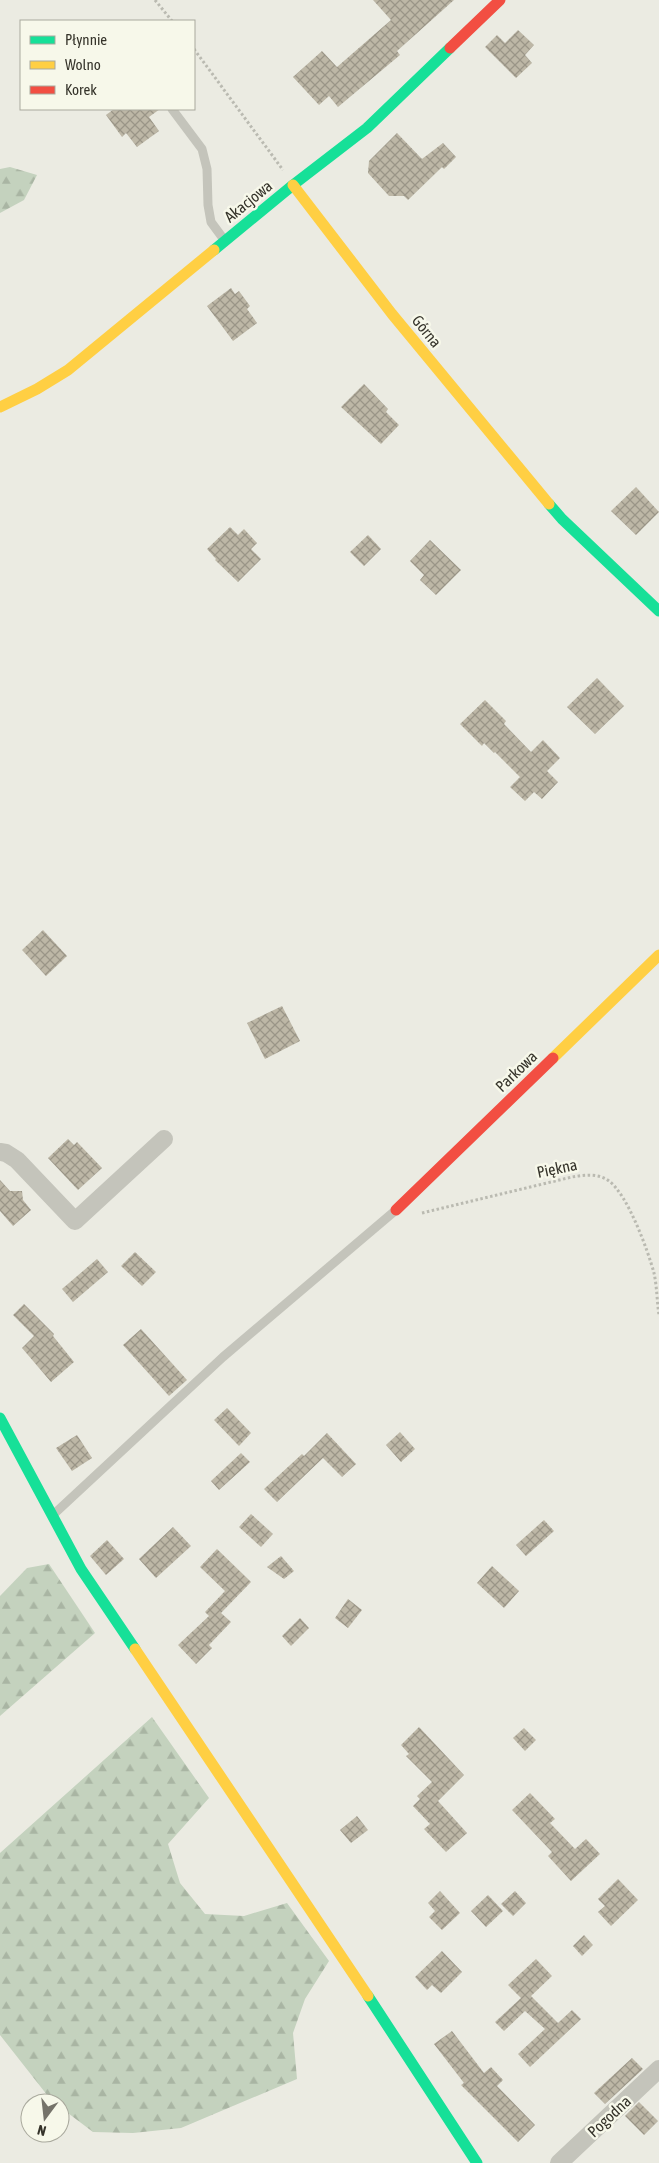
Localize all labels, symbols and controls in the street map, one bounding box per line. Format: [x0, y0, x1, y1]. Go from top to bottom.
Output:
legend [20, 20, 195, 110]
text: Płynnie [65, 31, 107, 48]
text: Wolno [65, 56, 101, 73]
text: Korek [65, 81, 97, 98]
street label: Akacjowa [221, 176, 276, 226]
street label: Górna [409, 311, 445, 351]
street label: Parkowa [492, 1047, 540, 1095]
street label: Piękna [535, 1155, 579, 1182]
street label: Pogodna [584, 2092, 635, 2141]
north arrow [20, 2093, 70, 2143]
text: N [36, 2122, 48, 2139]

